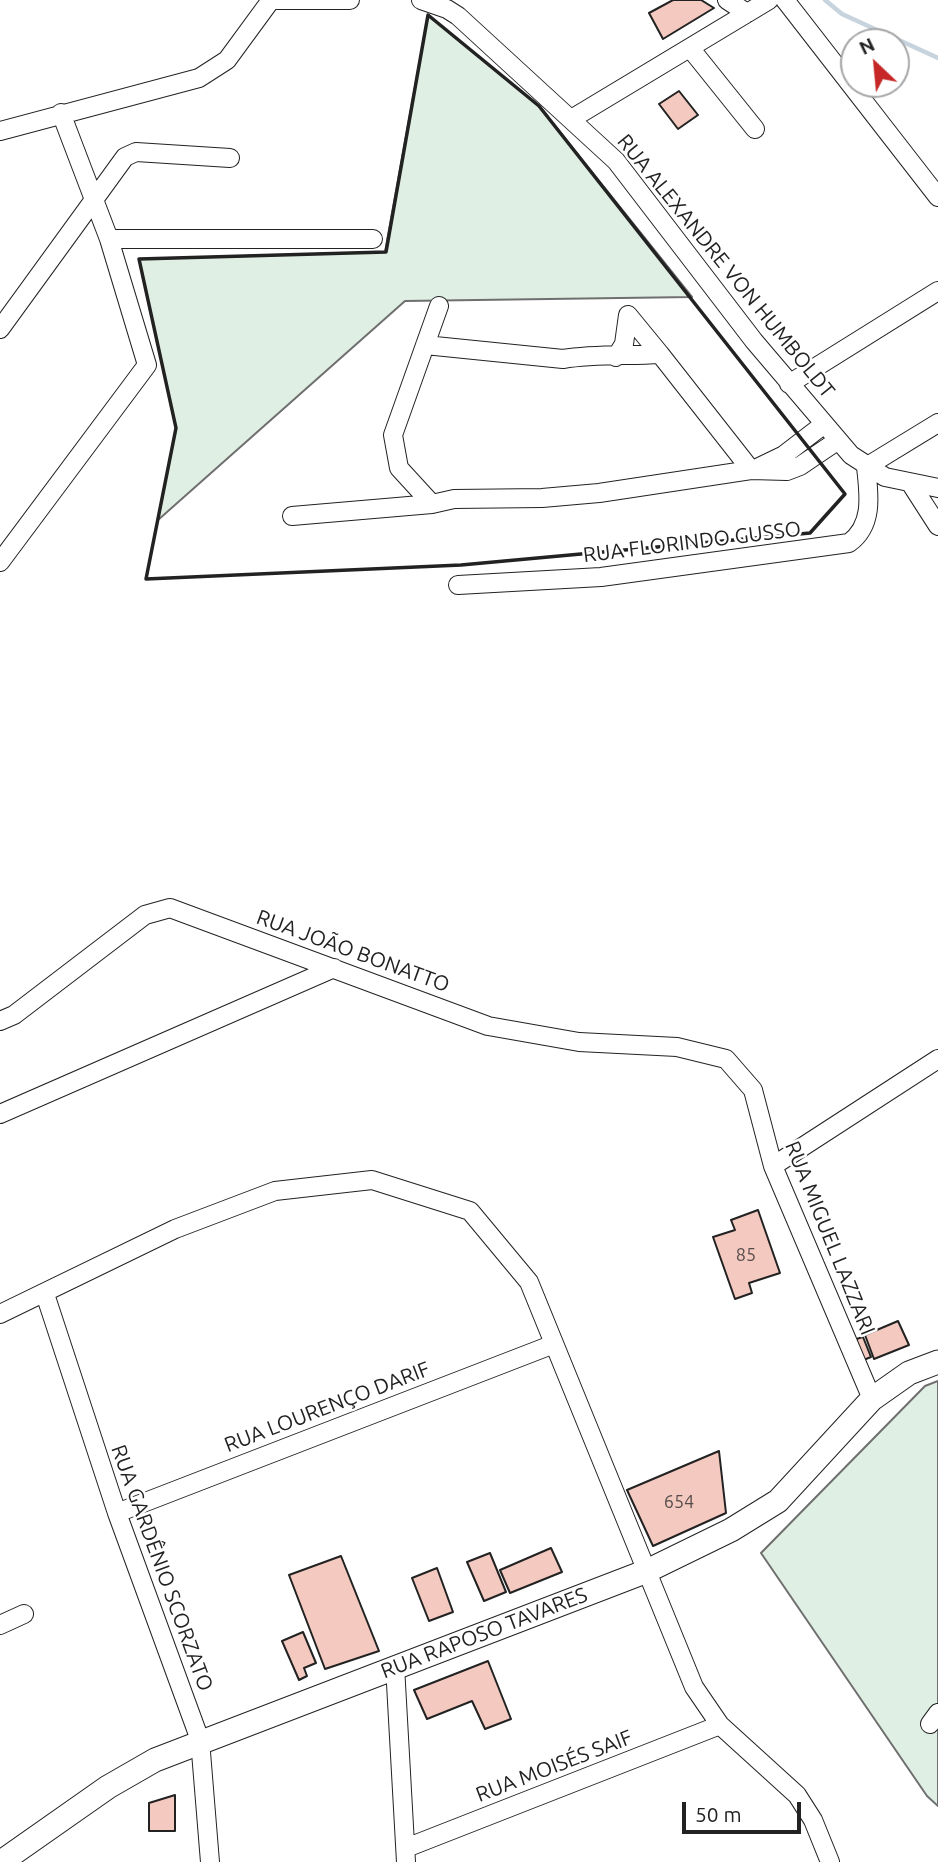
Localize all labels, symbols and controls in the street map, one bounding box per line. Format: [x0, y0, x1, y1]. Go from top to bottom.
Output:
north arrow [840, 28, 910, 98]
text: N [855, 33, 878, 59]
street label: RUA ALEXANDRE VON HUMBOLDT [612, 129, 840, 403]
street label: RUA FLORINDO GUSSO [582, 516, 802, 568]
street label: RUA JOÃO BONATTO [253, 904, 453, 998]
street label: RUA MIGUEL LAZZARI [780, 1138, 880, 1338]
house number: 85 [736, 1244, 756, 1266]
street label: RUA LOURENÇO DARIF [221, 1356, 433, 1458]
street label: RUA GARDÊNIO SCORZATO [106, 1441, 218, 1695]
house number: 654 [664, 1491, 694, 1513]
street label: RUA RAPOSO TAVARES [377, 1582, 591, 1684]
street label: RUA MOISÉS SAIF [472, 1725, 636, 1807]
scale bar [686, 1788, 805, 1832]
text: 50 m [695, 1802, 742, 1826]

